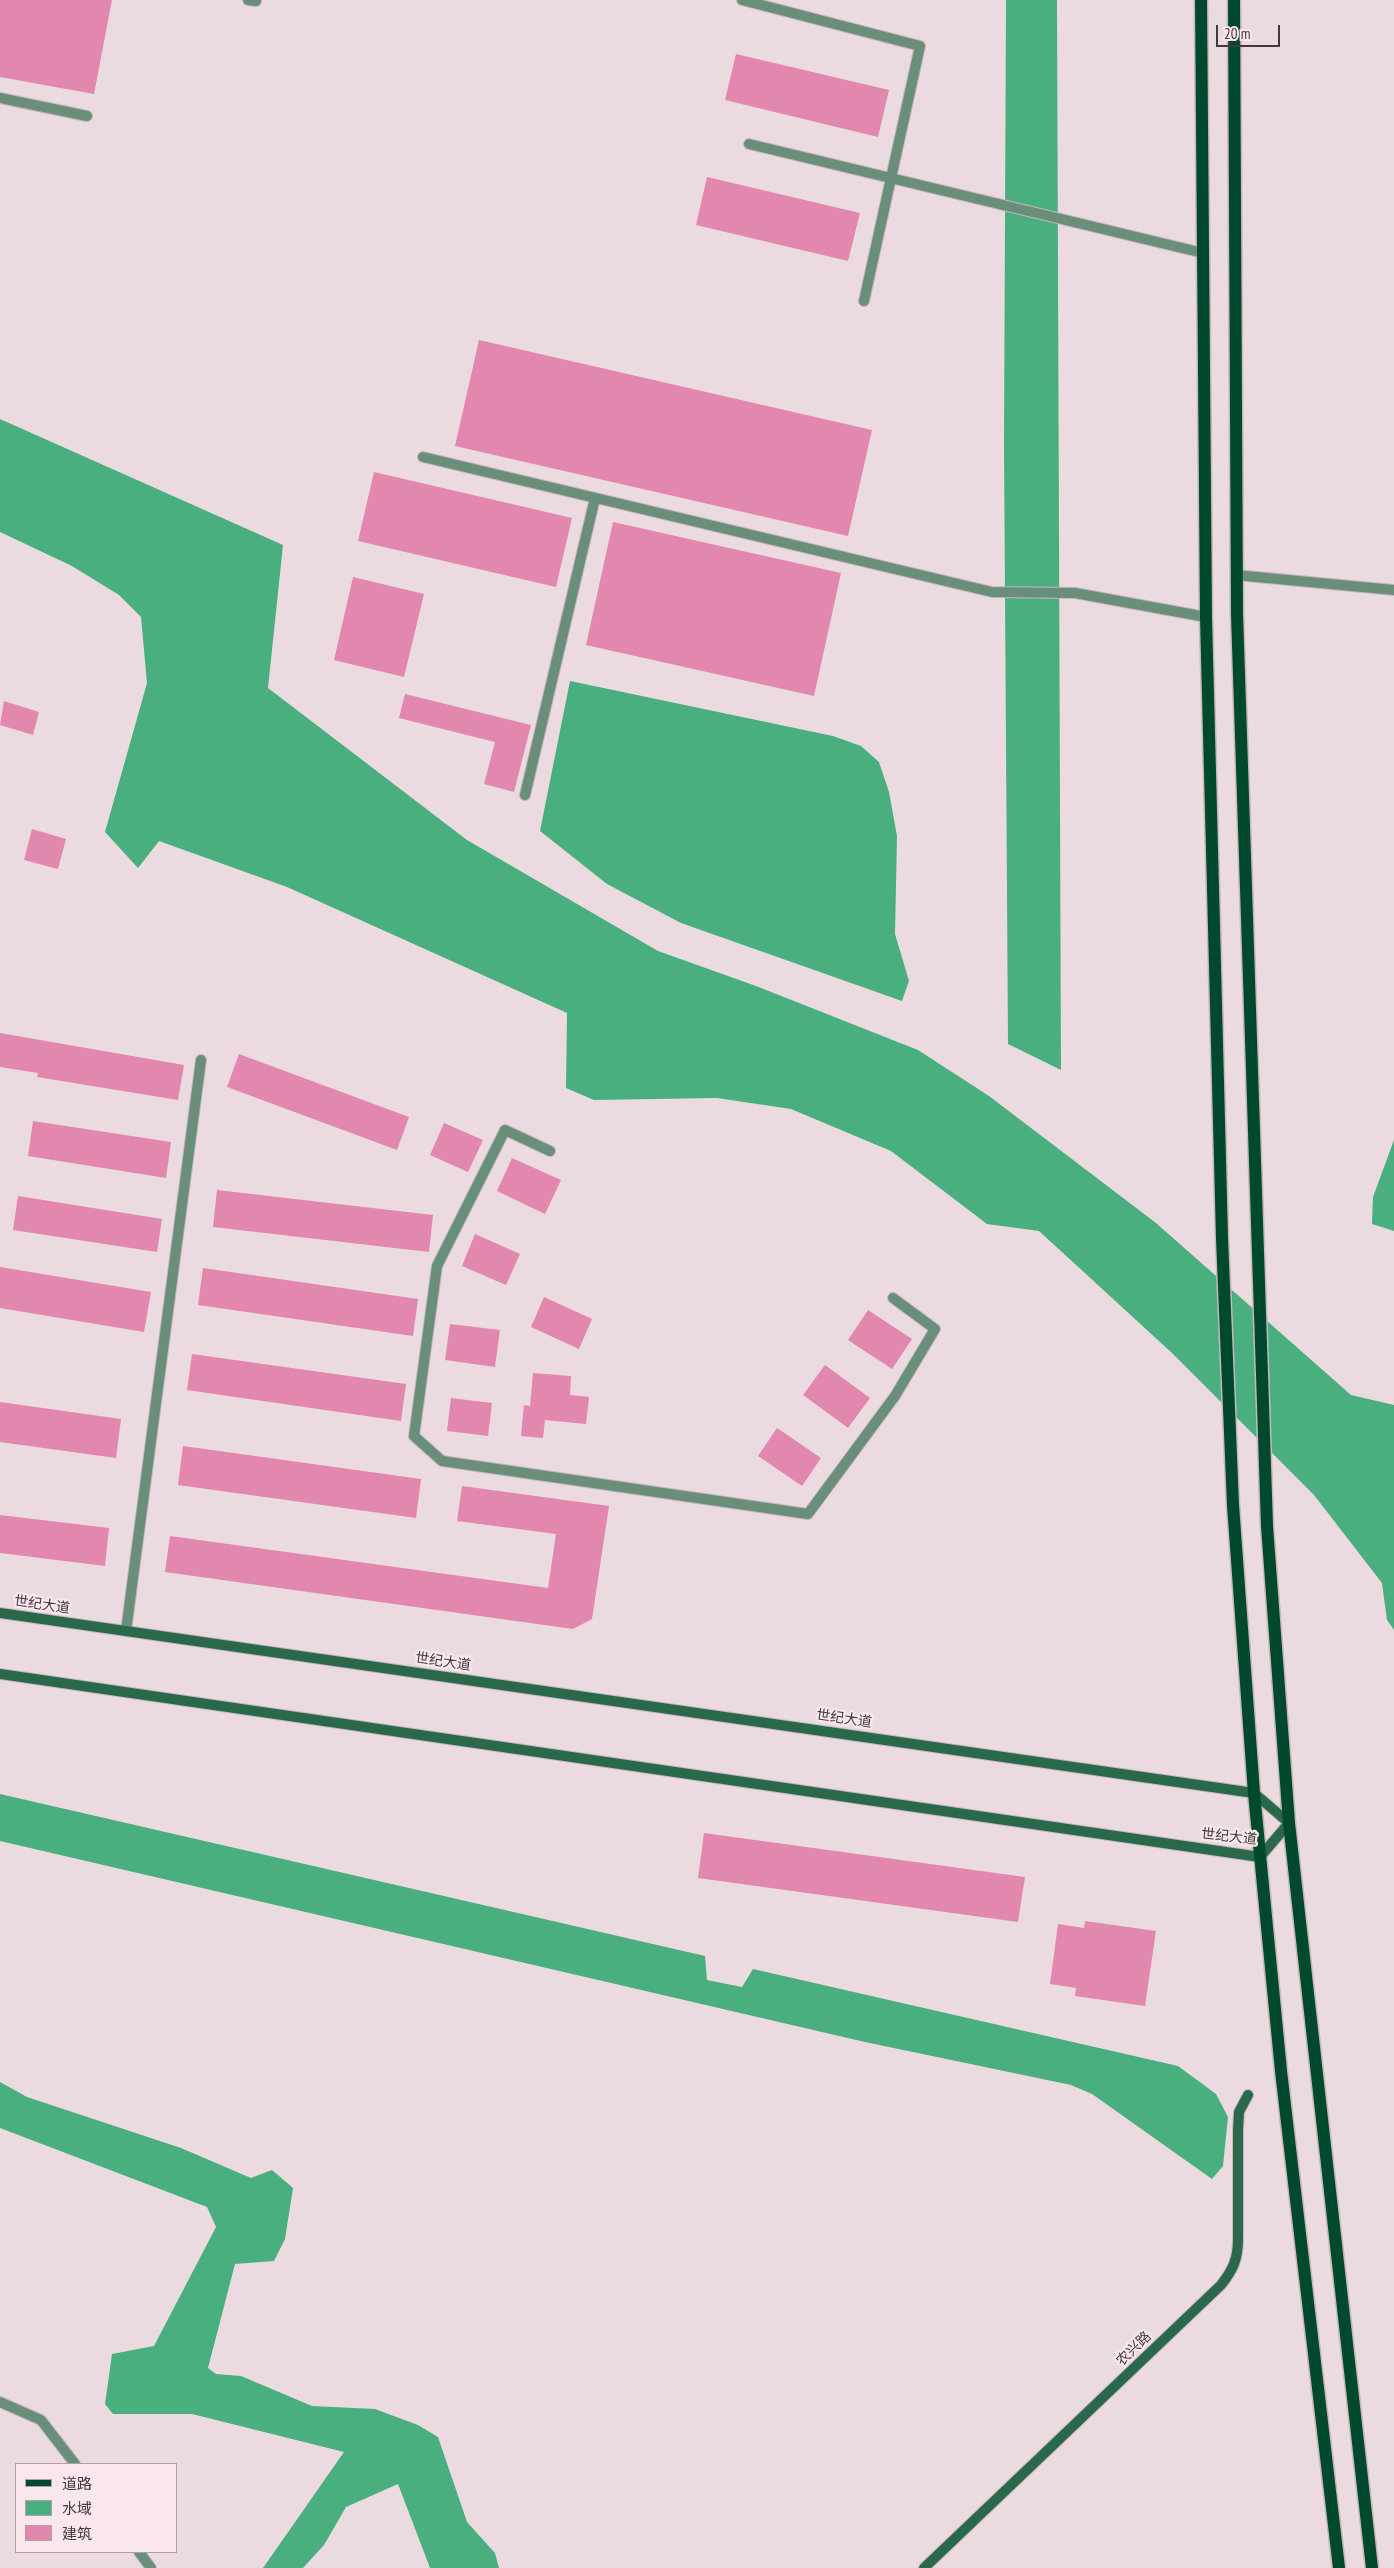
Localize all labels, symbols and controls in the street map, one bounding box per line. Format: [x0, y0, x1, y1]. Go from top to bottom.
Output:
scale bar [1219, 15, 1283, 47]
text: 20 m [1224, 24, 1250, 43]
street label: 世纪大道 [13, 1593, 71, 1617]
street label: 世纪大道 [414, 1650, 472, 1674]
street label: 世纪大道 [815, 1707, 873, 1731]
street label: 世纪大道 [1200, 1826, 1258, 1848]
street label: 农兴路 [1113, 2328, 1155, 2370]
legend [15, 2463, 178, 2553]
text: 道路 [62, 2474, 92, 2493]
text: 水域 [62, 2499, 92, 2518]
text: 建筑 [62, 2524, 92, 2543]

